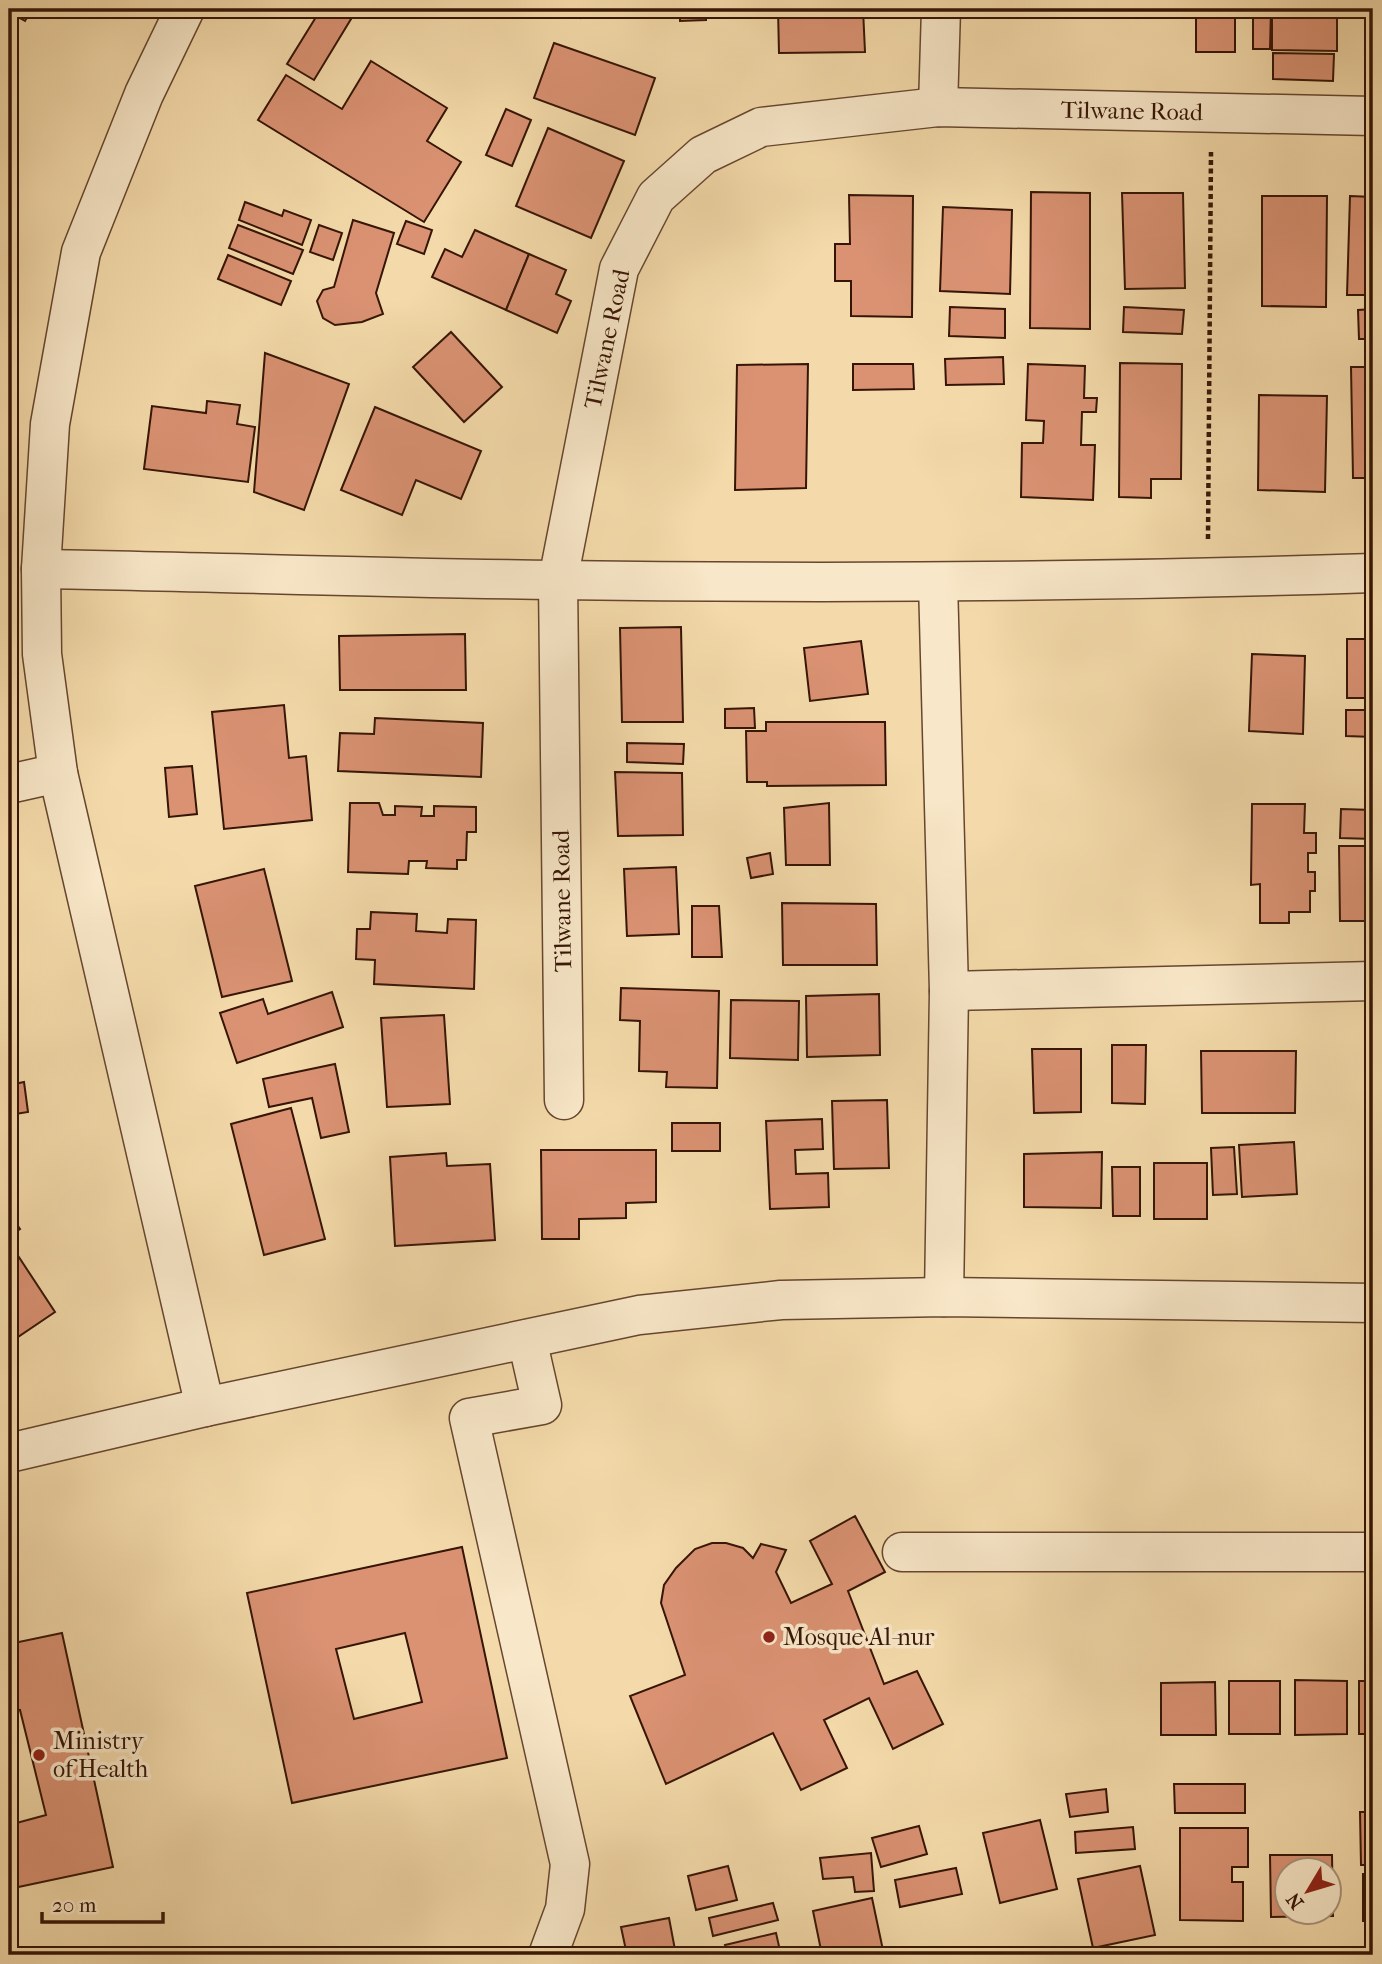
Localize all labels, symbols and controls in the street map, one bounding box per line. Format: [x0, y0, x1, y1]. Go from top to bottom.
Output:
street label: Tilwane Road [1061, 96, 1204, 126]
street label: Tilwane Road [579, 266, 636, 411]
street label: Tilwane Road [547, 829, 577, 972]
place label: Mosque Al-nur [783, 1623, 935, 1651]
marker: Mosque Al-nur [761, 1629, 777, 1645]
place label: Ministry of Health [53, 1727, 149, 1783]
marker: Ministry of Health [31, 1747, 47, 1763]
north arrow [1274, 1856, 1344, 1926]
scale bar [42, 1880, 163, 1924]
text: N [1282, 1888, 1308, 1913]
text: 20 m [52, 1893, 97, 1917]

